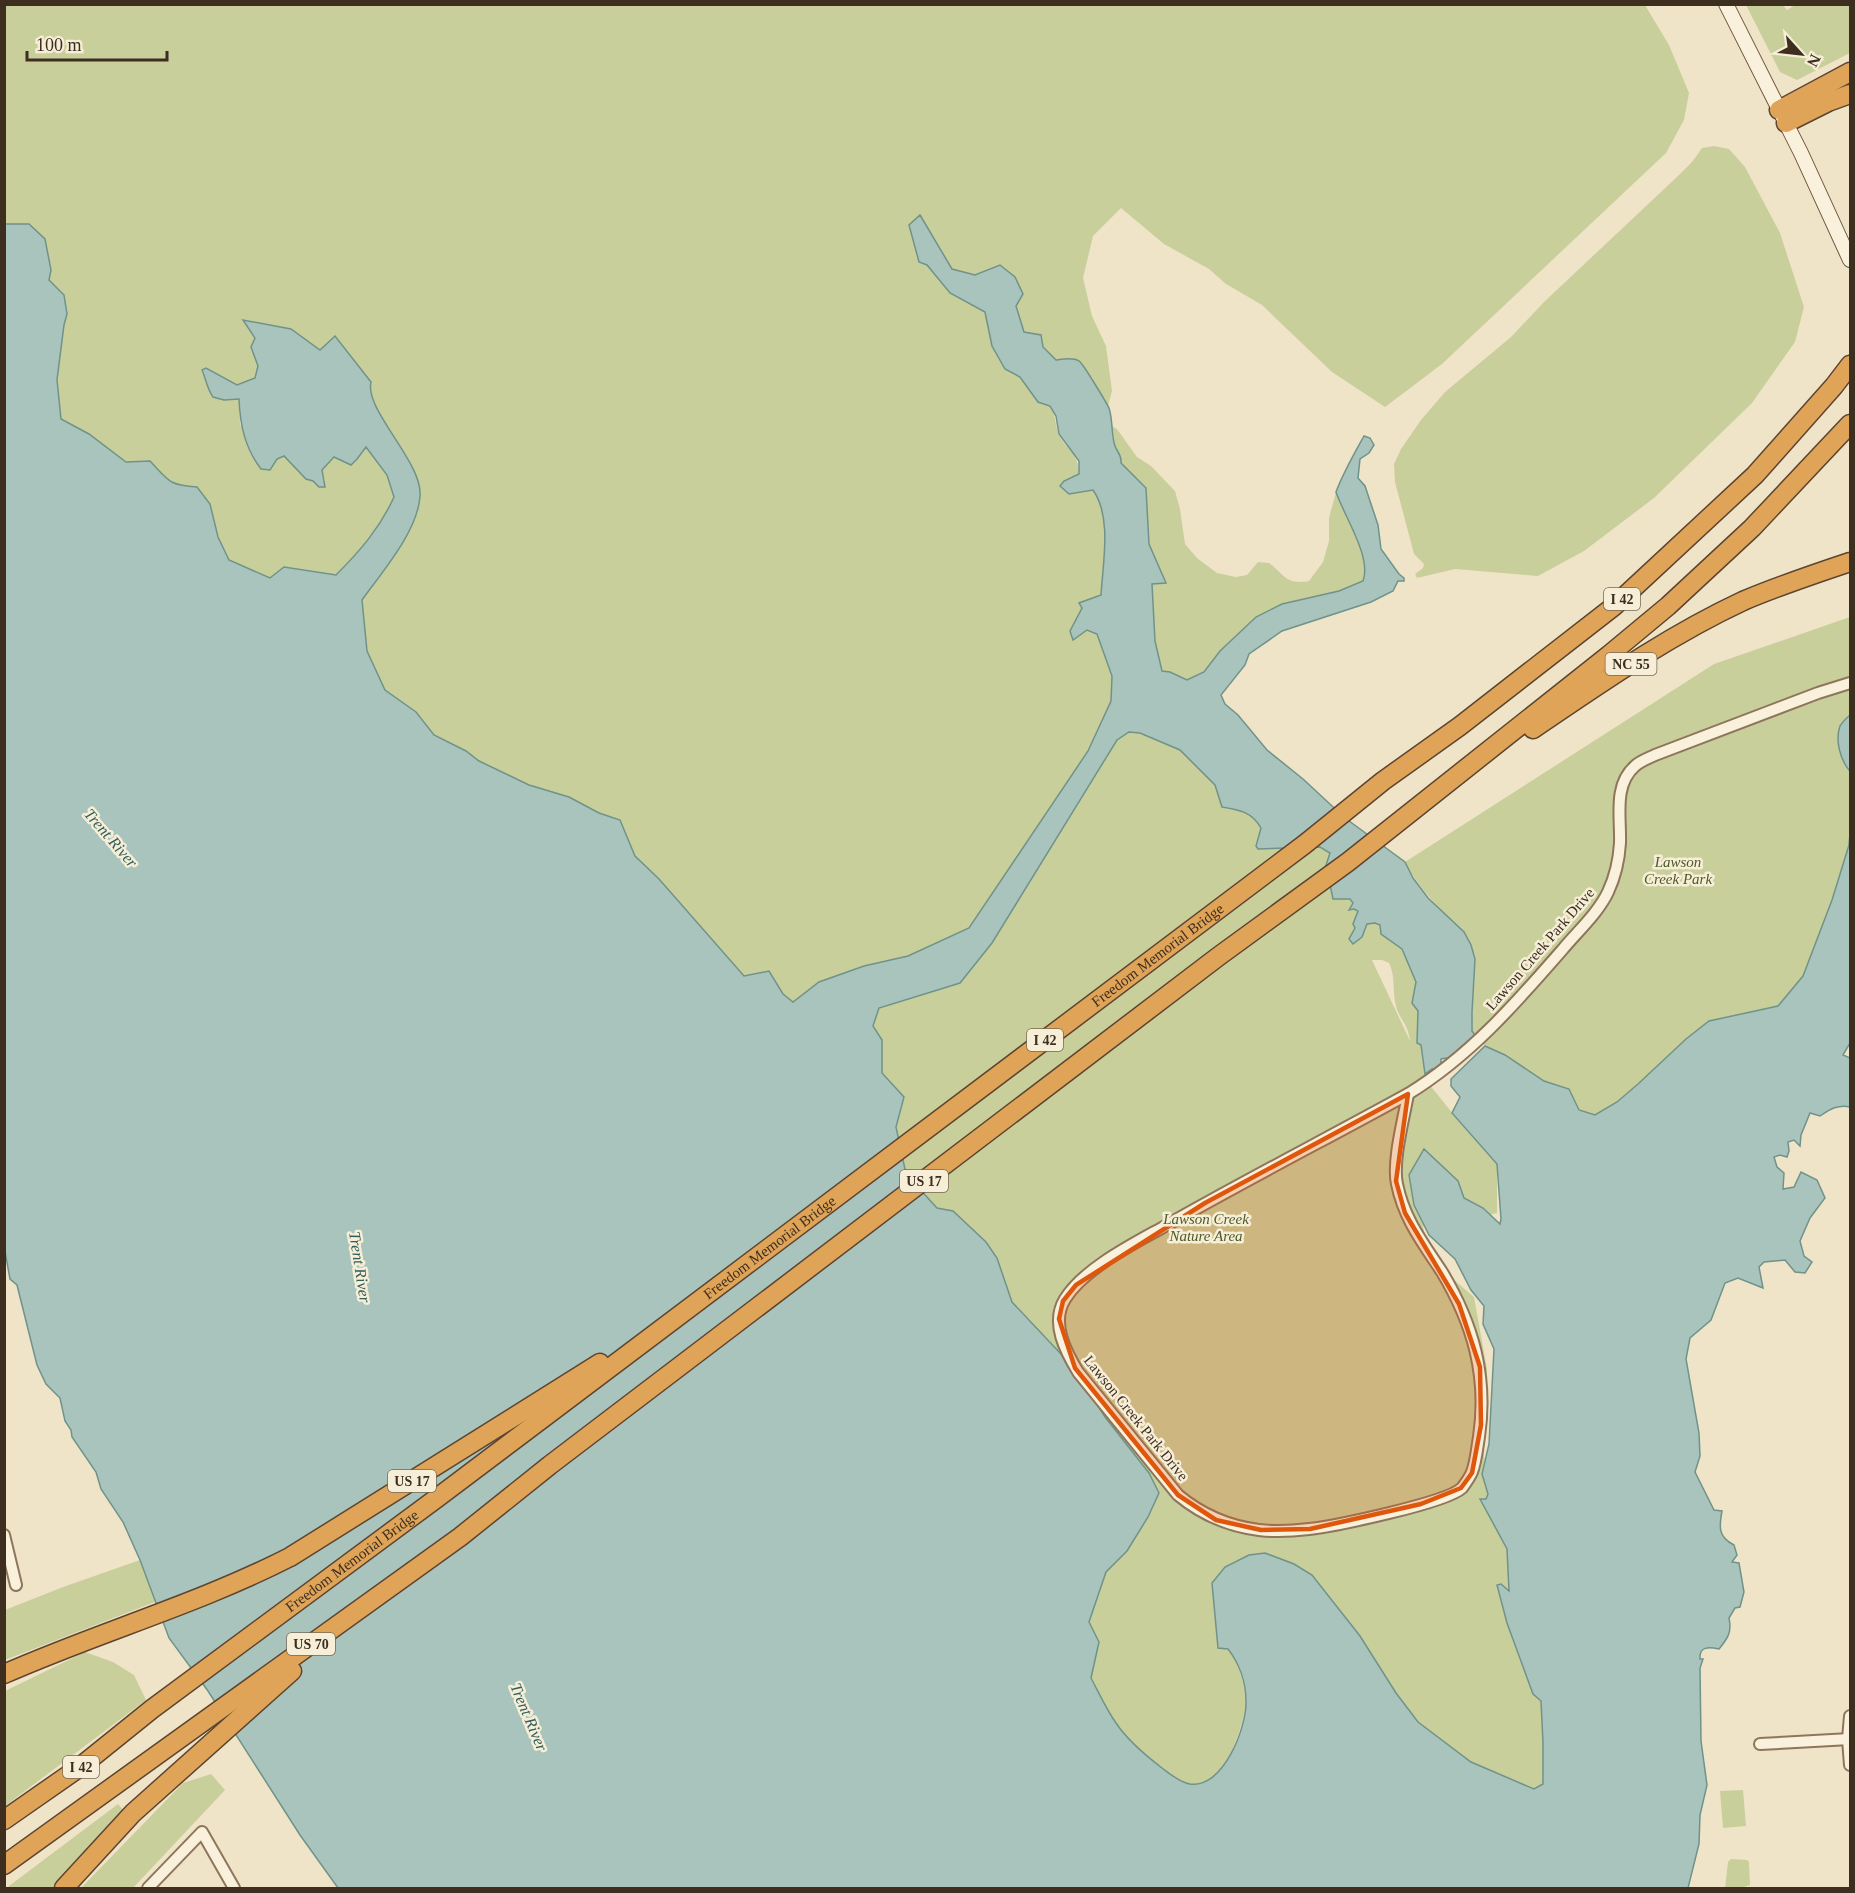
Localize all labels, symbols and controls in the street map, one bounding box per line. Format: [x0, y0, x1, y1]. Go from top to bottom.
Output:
scale bar [27, 24, 166, 62]
north arrow [1771, 24, 1831, 84]
text: 100 m [36, 35, 82, 55]
text: N [1804, 52, 1824, 70]
road number: I 42 [1604, 588, 1640, 610]
road number: NC 55 [1606, 653, 1656, 675]
water label: Trent River [81, 805, 141, 871]
park label: Lawson Creek Park [1644, 854, 1712, 887]
street label: Lawson Creek Park Drive [1483, 885, 1597, 1013]
street label: Freedom Memorial Bridge [1089, 900, 1227, 1010]
road number: I 42 [1027, 1029, 1063, 1051]
road number: US 17 [900, 1170, 948, 1192]
street label: Freedom Memorial Bridge [700, 1192, 839, 1302]
park label: Lawson Creek Nature Area [1162, 1211, 1249, 1244]
water label: Trent River [346, 1230, 374, 1305]
street label: Lawson Creek Park Drive [1081, 1352, 1192, 1484]
road number: US 17 [388, 1470, 436, 1492]
street label: Freedom Memorial Bridge [283, 1506, 422, 1615]
road number: US 70 [287, 1633, 335, 1655]
water label: Trent River [507, 1681, 551, 1754]
road number: I 42 [63, 1756, 99, 1778]

